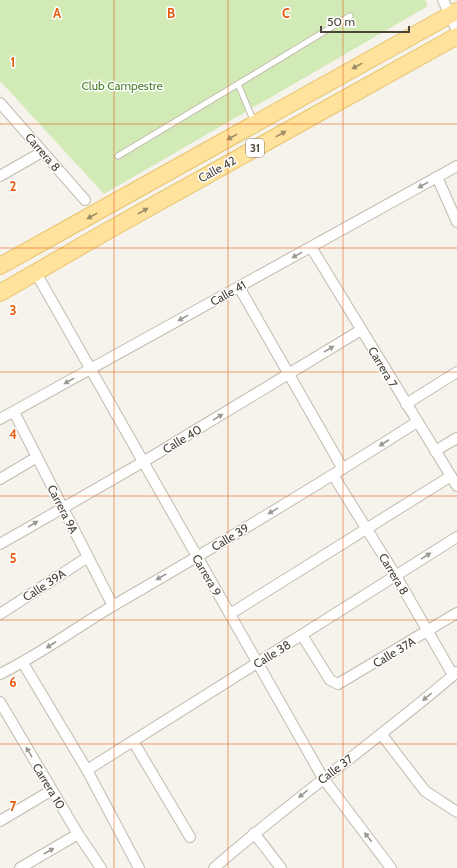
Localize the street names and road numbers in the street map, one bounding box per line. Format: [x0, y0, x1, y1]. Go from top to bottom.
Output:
street label: Carrera 8 [22, 130, 64, 174]
road number: 31 [246, 139, 264, 157]
street label: Calle 42 [196, 153, 238, 185]
street label: Calle 41 [208, 277, 248, 309]
street label: Carrera 7 [365, 344, 401, 390]
street label: Calle 40 [160, 422, 204, 456]
street label: Carrera 9A [44, 482, 82, 536]
street label: Calle 39 [209, 520, 252, 554]
street label: Carrera 8 [376, 550, 412, 598]
street label: Carrera 9 [189, 551, 225, 599]
street label: Calle 39A [20, 565, 69, 604]
street label: Calle 37A [370, 633, 419, 671]
street label: Calle 38 [250, 637, 294, 671]
street label: Calle 37 [314, 751, 356, 787]
street label: Carrera 10 [29, 760, 69, 812]

